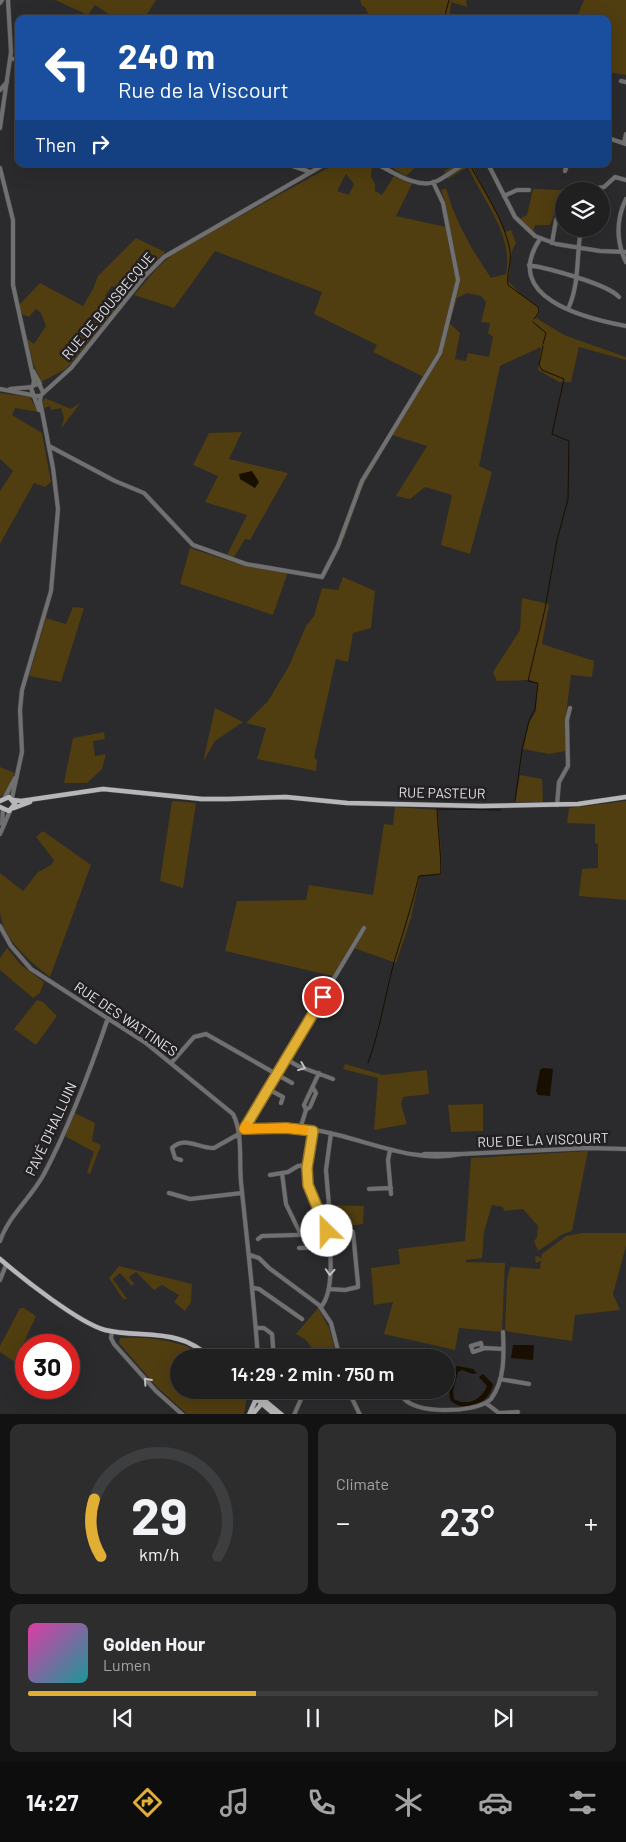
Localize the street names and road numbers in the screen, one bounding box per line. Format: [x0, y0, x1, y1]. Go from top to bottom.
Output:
street label: RUE DE BOUSBECQUE [58, 249, 157, 363]
street label: RUE PASTEUR [398, 783, 486, 802]
street label: RUE DES WATTINES [71, 978, 181, 1059]
street label: PAVÉ D'HALLUIN [21, 1079, 80, 1178]
street label: RUE DE LA VISCOURT [477, 1129, 609, 1150]

